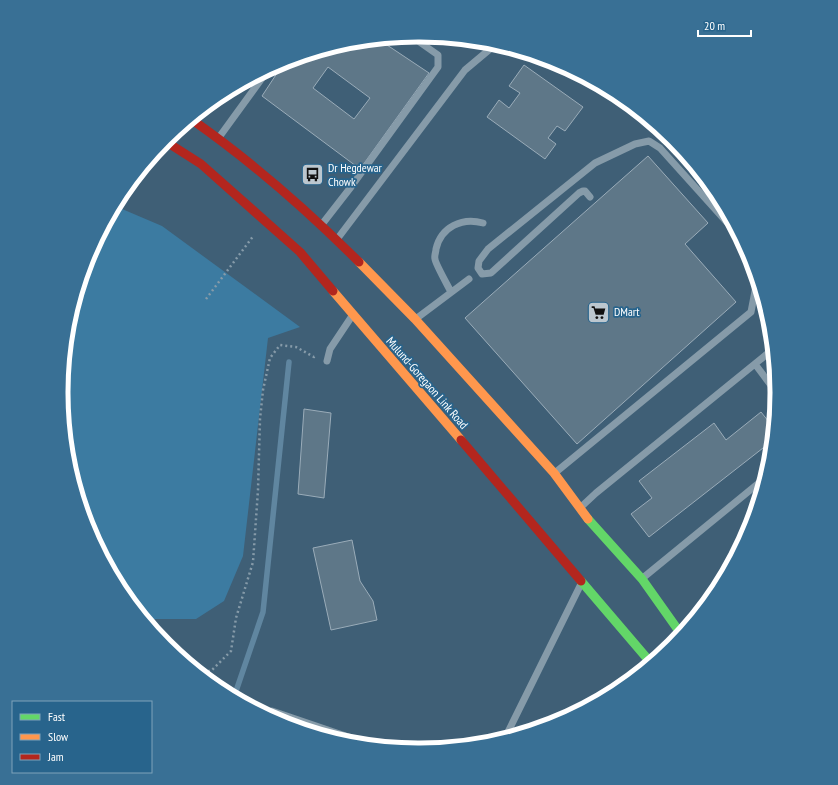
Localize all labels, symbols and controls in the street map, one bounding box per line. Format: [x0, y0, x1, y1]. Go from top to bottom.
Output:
scale bar [698, 12, 751, 38]
text: 20 m [704, 18, 725, 33]
place label: Dr Hegdewar Chowk [328, 160, 383, 189]
bus stop icon: Dr Hegdewar Chowk [299, 162, 325, 188]
supermarket icon: DMart [585, 299, 611, 325]
place label: DMart [614, 304, 640, 319]
street label: Mulund-Goregaon Link Road [383, 334, 472, 432]
legend [12, 701, 152, 773]
text: Fast [48, 709, 66, 724]
text: Slow [48, 729, 69, 744]
text: Jam [47, 749, 64, 764]

